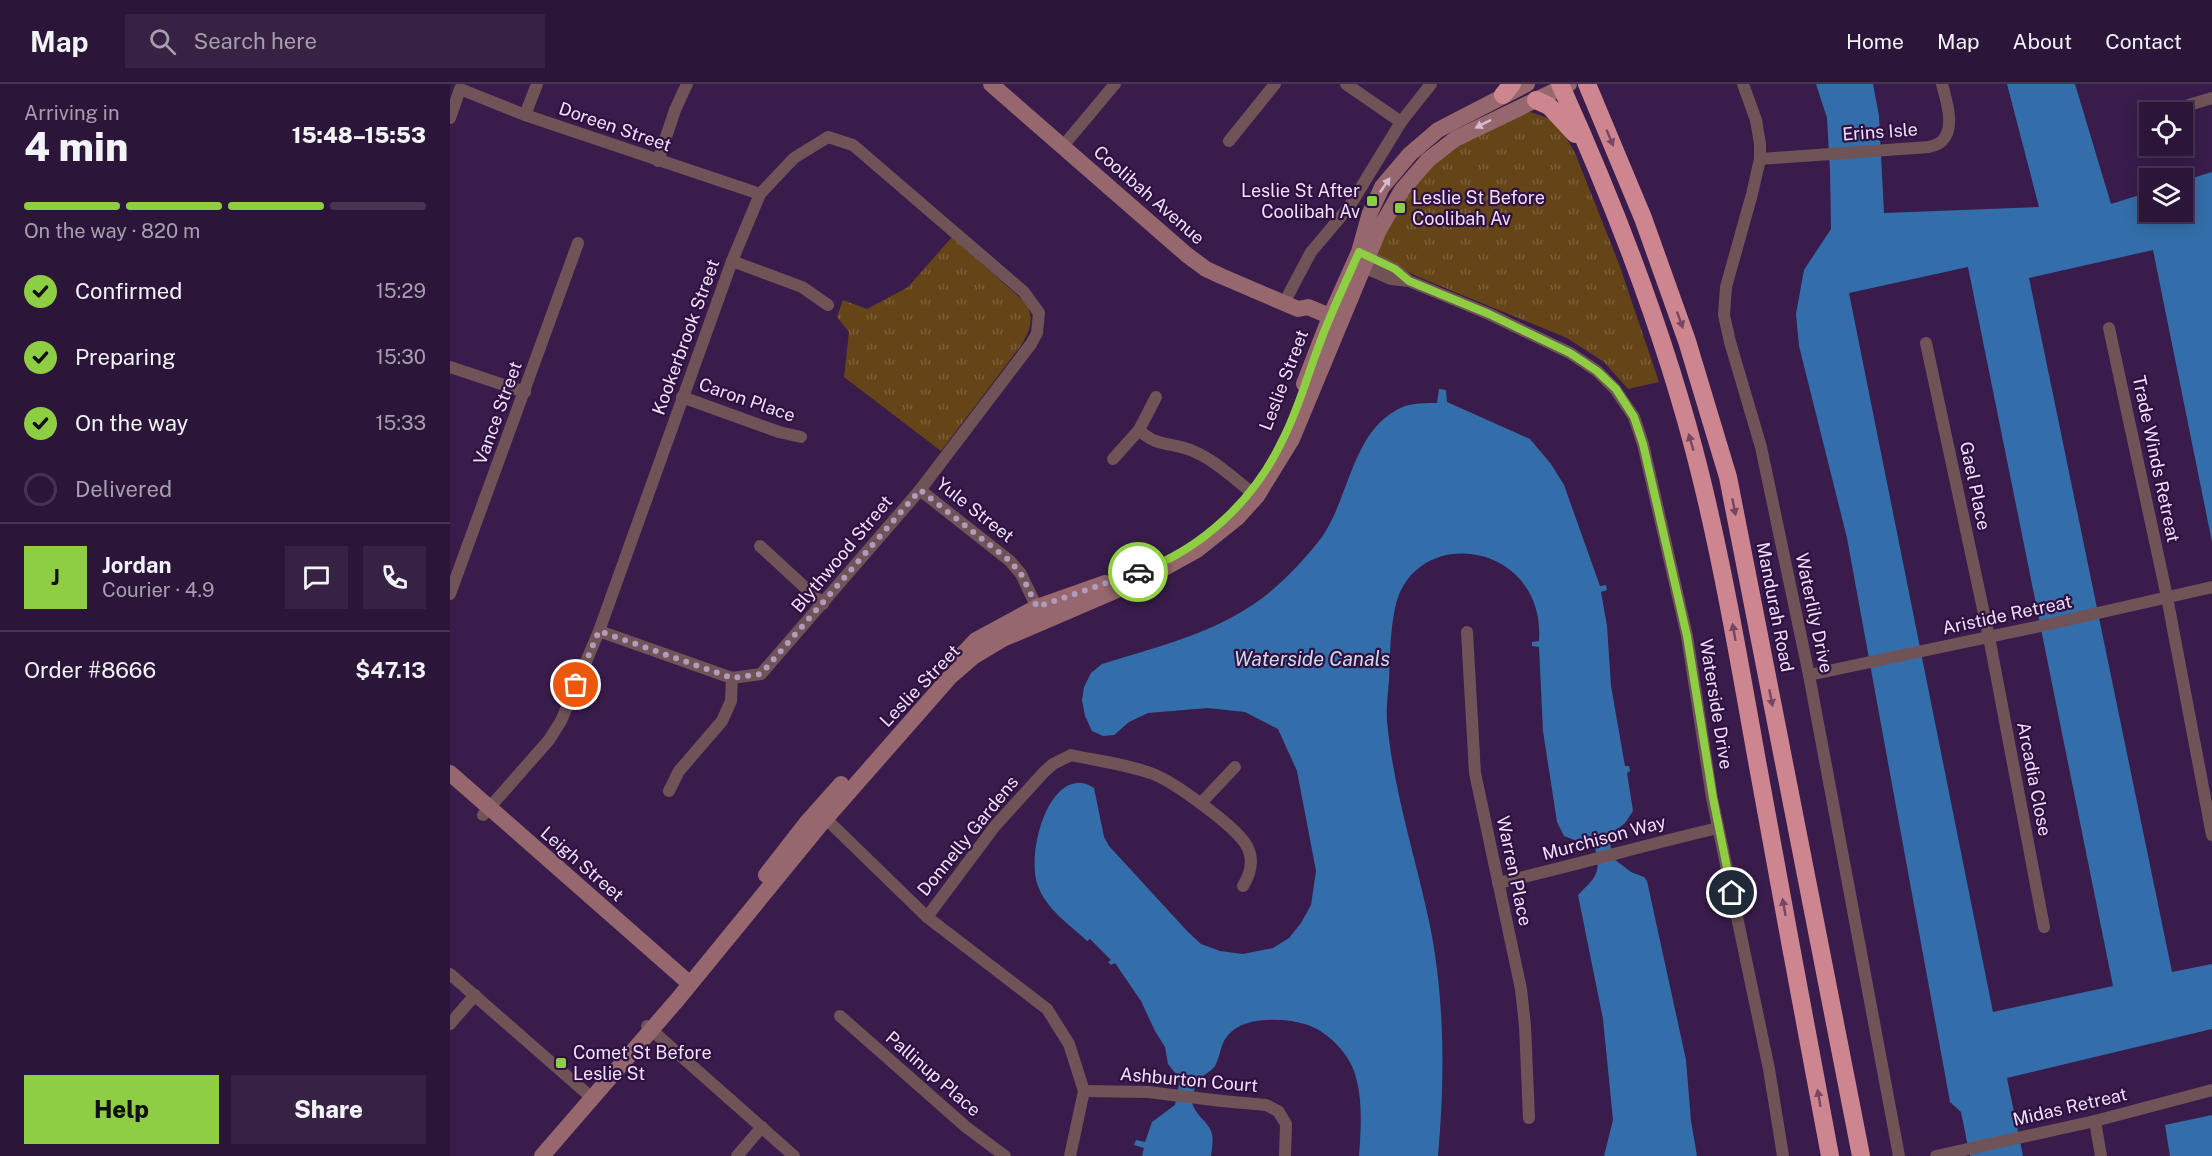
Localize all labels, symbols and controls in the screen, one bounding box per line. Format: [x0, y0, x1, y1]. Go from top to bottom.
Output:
search box [125, 14, 545, 68]
text: Map [30, 25, 89, 58]
icon: search [146, 25, 179, 58]
text: Search here [194, 28, 317, 54]
text: Home [1846, 29, 1904, 54]
text: Map [1937, 29, 1980, 54]
text: About [2013, 29, 2072, 54]
text: Contact [2105, 29, 2182, 54]
street label: Doreen Street [556, 98, 674, 156]
text: Arriving in [24, 101, 119, 125]
map controls [2139, 102, 2193, 222]
button: locate [2139, 102, 2193, 156]
street label: Erins Isle [1841, 118, 1918, 145]
one-way arrow [1475, 120, 1492, 129]
text: 15:48–15:53 [292, 122, 426, 148]
text: 4 min [24, 124, 128, 170]
one-way arrow [1605, 129, 1615, 147]
street label: Coolibah Avenue [1090, 141, 1209, 248]
button: layers [2139, 168, 2193, 222]
one-way arrow [1379, 178, 1391, 194]
place label: Leslie St After Coolibah Av [1241, 180, 1360, 222]
place label: Leslie St Before Coolibah Av [1412, 187, 1545, 229]
marker: Leslie St After Coolibah Av [1365, 194, 1379, 208]
marker: Leslie St Before Coolibah Av [1393, 201, 1407, 215]
text: On the way · 820 m [24, 219, 200, 243]
street label: Kookerbrook Street [648, 256, 723, 418]
icon: check [24, 275, 57, 308]
text: Confirmed [75, 278, 182, 304]
text: 15:29 [376, 279, 426, 303]
one-way arrow [1675, 311, 1685, 329]
street label: Leslie Street [1255, 327, 1312, 433]
icon: check [24, 341, 57, 374]
text: Preparing [75, 344, 176, 370]
text: 15:30 [376, 345, 426, 369]
street label: Vance Street [469, 358, 526, 467]
street label: Caron Place [696, 373, 798, 426]
street label: Trade Winds Retreat [2129, 374, 2184, 544]
icon: check [24, 407, 57, 440]
text: On the way [75, 410, 188, 436]
text: 15:33 [375, 411, 426, 435]
one-way arrow [1686, 433, 1695, 451]
street label: Gael Place [1956, 440, 1995, 532]
street label: Yule Street [932, 473, 1018, 546]
text: Delivered [75, 476, 172, 502]
street label: Blythwood Street [787, 491, 897, 616]
one-way arrow [1730, 497, 1739, 516]
street label: Mandurah Road [1753, 540, 1798, 673]
courier [1108, 542, 1168, 602]
button: chat [285, 546, 348, 609]
button: phone [363, 546, 426, 609]
street label: Waterlily Drive [1792, 551, 1837, 675]
text: Jordan [102, 552, 171, 578]
icon: car [1122, 556, 1155, 589]
text: J [51, 564, 60, 590]
text: Courier · 4.9 [102, 578, 214, 602]
street label: Aristide Retreat [1940, 591, 2074, 639]
one-way arrow [1729, 623, 1738, 642]
street label: Waterside Drive [1696, 637, 1737, 771]
street label: Leslie Street [875, 640, 964, 731]
water label: Waterside Canals [1234, 647, 1390, 671]
text: Order #8666 [24, 657, 156, 683]
text: $47.13 [355, 657, 426, 683]
pin [550, 659, 601, 710]
icon: bag [559, 668, 592, 701]
one-way arrow [1767, 689, 1776, 708]
street label: Arcadia Close [2013, 720, 2056, 838]
street label: Donnelly Gardens [913, 771, 1022, 900]
street label: Murchison Way [1540, 811, 1668, 864]
street label: Warren Place [1493, 814, 1536, 928]
street label: Leigh Street [536, 822, 628, 905]
pin [1706, 867, 1757, 918]
icon: home [1715, 876, 1748, 909]
one-way arrow [1779, 897, 1788, 916]
street label: Pallinup Place [882, 1027, 985, 1121]
place label: Comet St Before Leslie St [573, 1042, 712, 1084]
marker: Comet St Before Leslie St [554, 1056, 568, 1070]
street label: Ashburton Court [1119, 1063, 1259, 1096]
button: Help [24, 1075, 219, 1144]
button: Share [231, 1075, 426, 1144]
street label: Midas Retreat [2011, 1083, 2129, 1130]
one-way arrow [1814, 1089, 1823, 1108]

